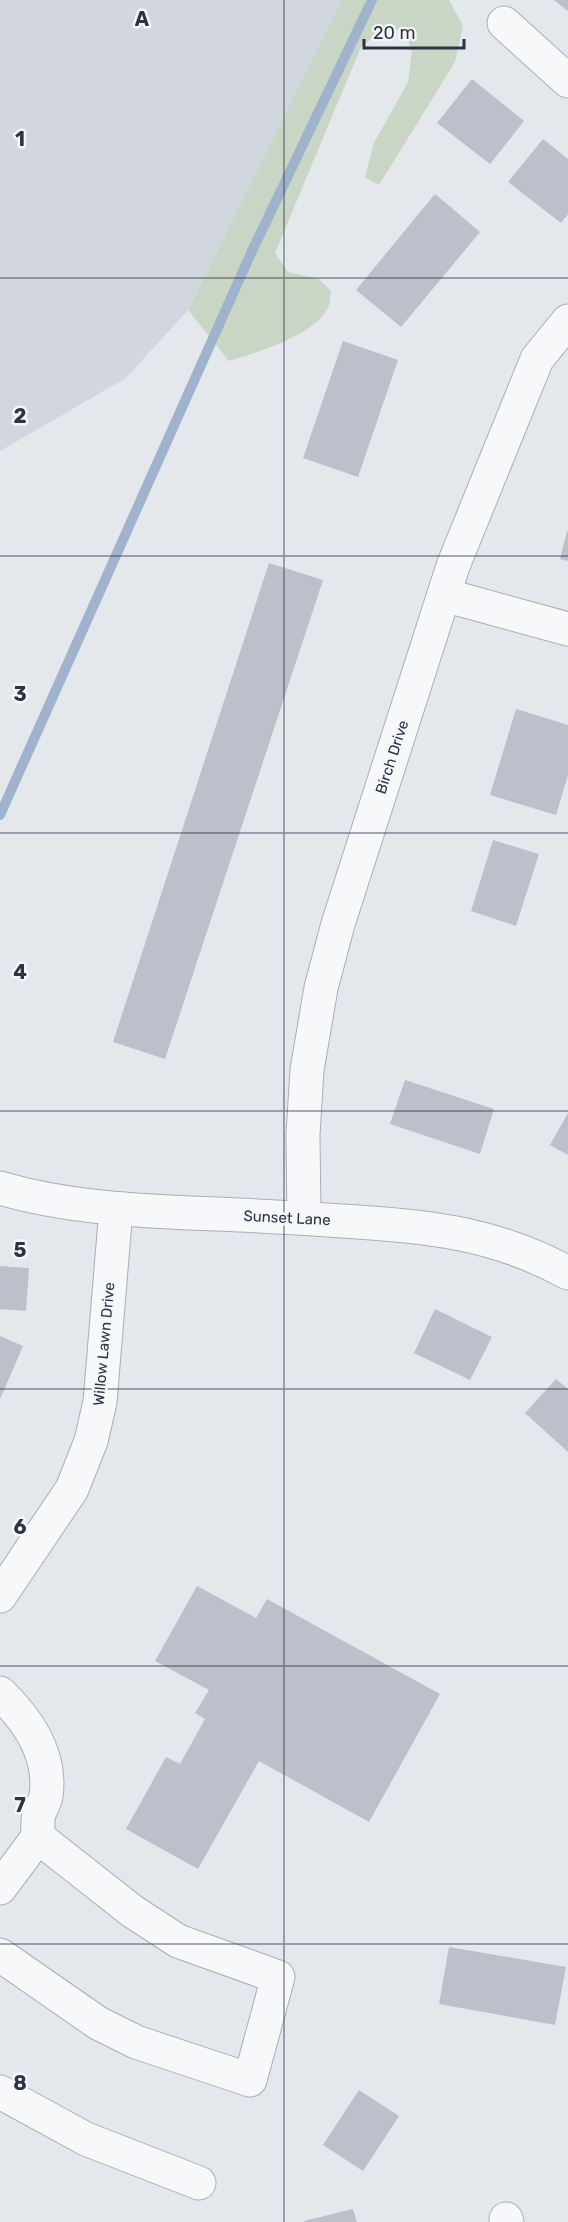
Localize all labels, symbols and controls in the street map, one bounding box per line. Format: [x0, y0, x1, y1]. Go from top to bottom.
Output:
text: A [135, 7, 150, 31]
scale bar [364, 12, 464, 50]
text: 20 m [373, 22, 415, 44]
text: 1 [15, 127, 25, 151]
text: 2 [14, 404, 27, 428]
text: 3 [13, 682, 27, 706]
street label: Birch Drive [372, 718, 412, 796]
text: 4 [13, 960, 27, 984]
street label: Sunset Lane [243, 1207, 331, 1229]
text: 5 [14, 1238, 27, 1262]
street label: Willow Lawn Drive [90, 1281, 118, 1407]
text: 6 [13, 1515, 27, 1539]
text: 7 [14, 1793, 26, 1817]
text: 8 [13, 2071, 27, 2095]

